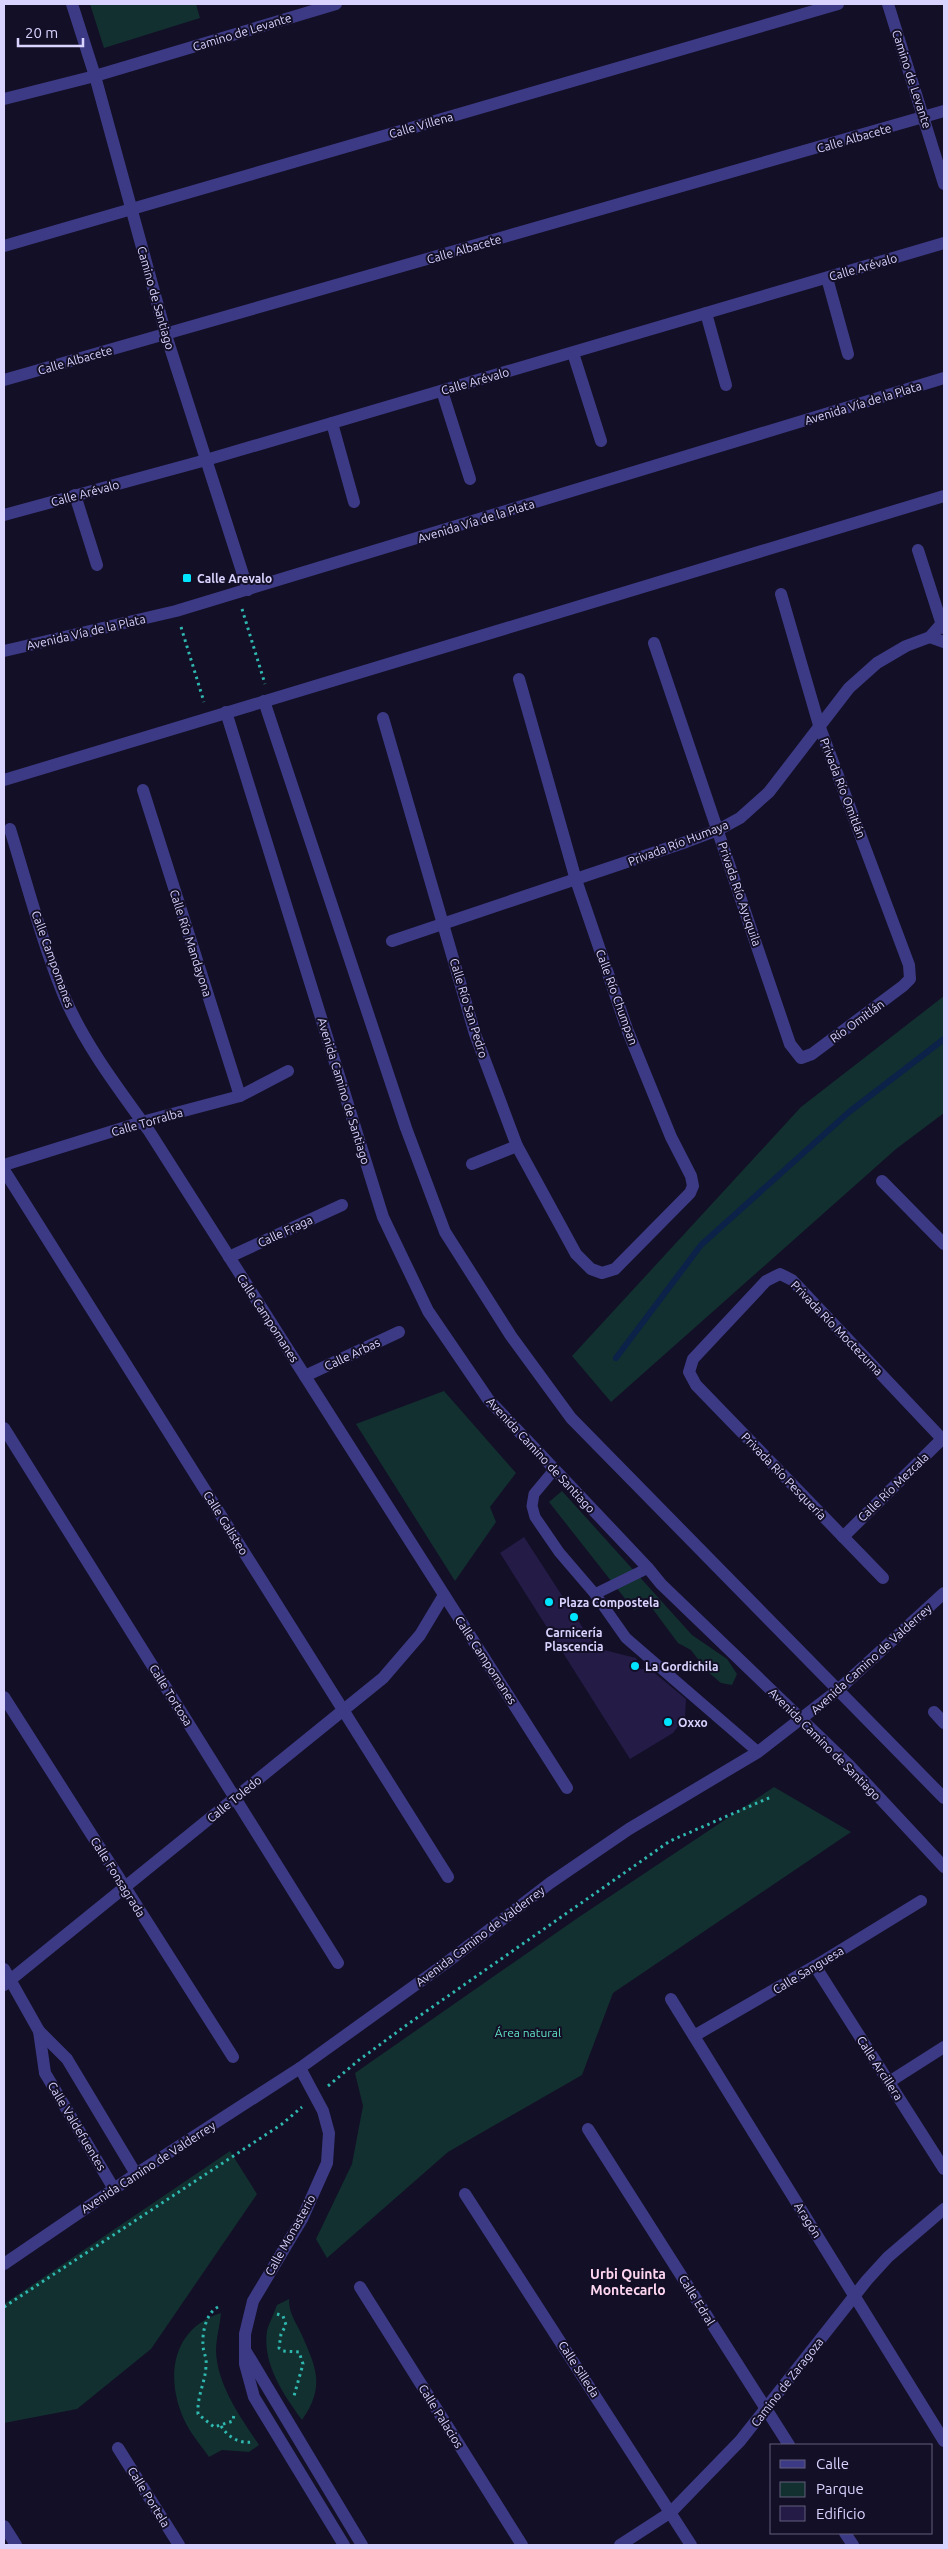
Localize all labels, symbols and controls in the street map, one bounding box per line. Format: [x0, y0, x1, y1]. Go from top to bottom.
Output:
street label: Camino de Levante [191, 11, 293, 53]
scale bar [18, 15, 82, 47]
text: 20 m [25, 24, 58, 41]
street label: Camino de Levante [890, 28, 934, 130]
street label: Calle Villena [387, 110, 455, 140]
street label: Calle Albacete [815, 121, 893, 155]
street label: Calle Albacete [425, 232, 503, 266]
street label: Camino de Santiago [135, 245, 177, 351]
street label: Calle Arévalo [827, 251, 899, 283]
street label: Calle Albacete [36, 343, 114, 377]
street label: Calle Arévalo [439, 365, 511, 397]
street label: Avenida Vía de la Plata [803, 379, 923, 427]
street label: Calle Arévalo [49, 478, 121, 508]
street label: Avenida Vía de la Plata [416, 497, 536, 545]
marker: Calle Arevalo [181, 572, 193, 584]
place label: Calle Arevalo [197, 572, 272, 585]
street label: Avenida Vía de la Plata [25, 612, 147, 652]
street label: Privada Río Omitlán [818, 736, 868, 840]
street label: Privada Río Humaya [626, 818, 730, 868]
street label: Privada Río Ayuquila [716, 840, 764, 948]
street label: Calle Río Mandayona [168, 888, 214, 998]
street label: Calle Campomanes [29, 909, 77, 1009]
street label: Calle Río Chumpan [594, 947, 640, 1047]
street label: Calle Río San Pedro [448, 957, 490, 1059]
street label: Río Omitlán [827, 997, 887, 1045]
street label: Avenida Camino de Santiago [315, 1016, 373, 1166]
street label: Calle Torralba [110, 1106, 184, 1138]
street label: Calle Fraga [255, 1213, 315, 1249]
street label: Calle Campomanes [235, 1272, 301, 1364]
street label: Privada Río Moctezuma [789, 1278, 885, 1378]
street label: Calle Arbas [322, 1335, 382, 1373]
street label: Avenida Camino de Santiago [484, 1395, 598, 1515]
street label: Privada Río Pesquería [739, 1430, 829, 1522]
street label: Calle Río Mezcala [855, 1450, 931, 1524]
street label: Calle Galisteo [201, 1489, 251, 1557]
marker: Plaza Compostela [543, 1596, 555, 1608]
place label: Plaza Compostela [559, 1596, 659, 1609]
street label: Avenida Camino de Valderrey [808, 1601, 934, 1717]
marker: Carnicería Plascencia [568, 1611, 580, 1623]
street label: Calle Campomanes [453, 1614, 519, 1706]
place label: Carnicería Plascencia [545, 1626, 603, 1653]
marker: La Gordichila [629, 1660, 641, 1672]
place label: La Gordichila [645, 1660, 719, 1673]
street label: Calle Tortosa [147, 1662, 195, 1728]
street label: Avenida Camino de Santiago [766, 1685, 884, 1803]
marker: Oxxo [662, 1716, 674, 1728]
place label: Oxxo [678, 1716, 708, 1729]
street label: Calle Toledo [204, 1773, 264, 1825]
street label: Calle Fonsagrada [88, 1835, 148, 1919]
street label: Avenida Camino de Valderrey [413, 1883, 547, 1989]
street label: Calle Sanguesa [770, 1944, 846, 1996]
park label: Área natural [495, 2026, 561, 2039]
street label: Calle Arcillera [854, 2034, 906, 2102]
street label: Calle Valdefuentes [45, 2079, 109, 2173]
street label: Avenida Camino de Valderrey [78, 2119, 218, 2215]
street label: Calle Monasterio [262, 2192, 318, 2278]
street label: Aragón [792, 2200, 824, 2240]
district label: Urbi Quinta Montecarlo [590, 2266, 666, 2298]
street label: Calle Edral [676, 2273, 718, 2327]
street label: Camino de Zaragoza [748, 2335, 826, 2429]
street label: Calle Silleda [556, 2338, 602, 2400]
street label: Calle Palacios [416, 2382, 466, 2450]
legend [770, 2444, 933, 2534]
text: Calle [816, 2455, 849, 2472]
street label: Calle Portela [125, 2465, 173, 2529]
text: Parque [816, 2480, 864, 2497]
text: Edificio [816, 2505, 865, 2522]

